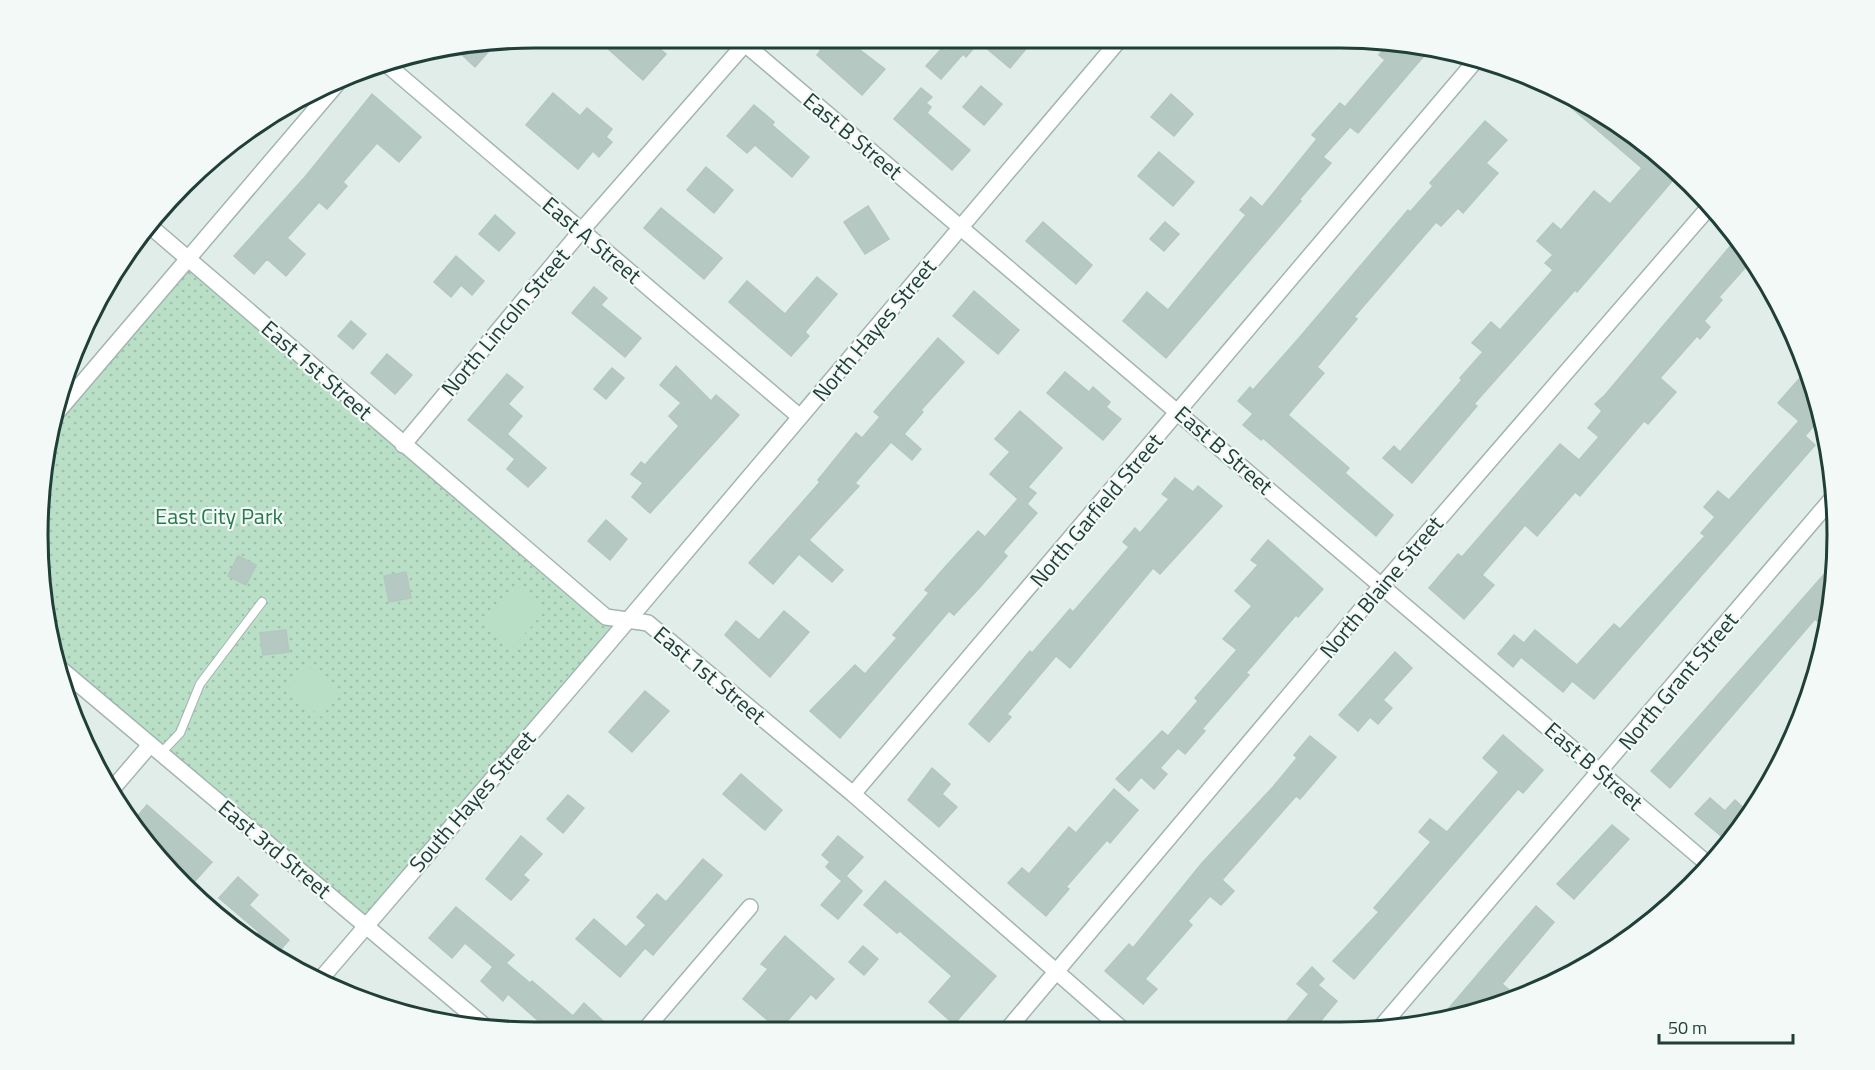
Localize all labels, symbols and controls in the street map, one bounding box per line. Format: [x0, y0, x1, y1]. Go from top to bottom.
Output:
street label: East B Street [796, 84, 911, 188]
street label: East A Street [535, 188, 649, 292]
street label: North Lincoln Street [432, 240, 578, 404]
street label: North Hayes Street [804, 251, 944, 409]
street label: East 1st Street [254, 312, 380, 428]
street label: East B Street [1167, 397, 1281, 503]
street label: North Garfield Street [1021, 425, 1171, 594]
park label: East City Park [155, 499, 283, 533]
street label: North Blaine Street [1311, 508, 1451, 666]
street label: North Grant Street [1610, 604, 1746, 758]
street label: East 1st Street [646, 618, 774, 732]
street label: East B Street [1537, 713, 1651, 819]
street label: South Hayes Street [401, 722, 544, 880]
street label: East 3rd Street [211, 791, 339, 907]
scale bar [1659, 1007, 1792, 1045]
text: 50 m [1668, 1014, 1707, 1041]

